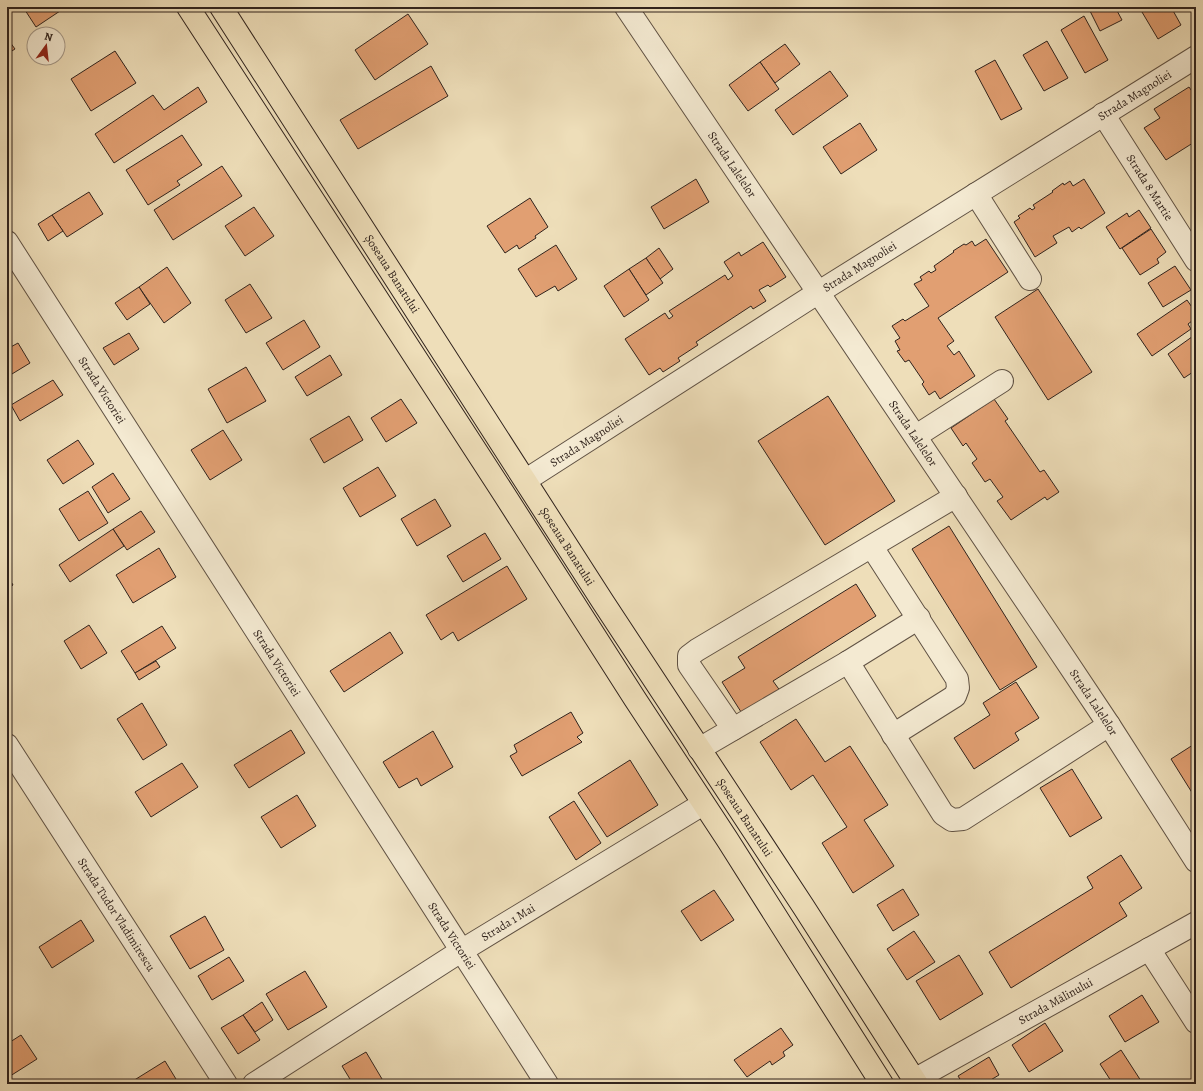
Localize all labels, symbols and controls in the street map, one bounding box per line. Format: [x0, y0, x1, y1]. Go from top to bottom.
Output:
north arrow [26, 26, 66, 66]
text: N [43, 29, 54, 45]
street label: Strada Magnoliei [1095, 66, 1175, 124]
street label: Strada Lalelelor [704, 128, 760, 201]
street label: Strada 8 Martie [1123, 151, 1177, 224]
street label: Șoseaua Banatului [361, 231, 423, 316]
street label: Strada Magnoliei [820, 238, 900, 296]
street label: Strada Victoriei [75, 353, 130, 427]
street label: Strada Lalelelor [885, 397, 941, 470]
street label: Strada Magnoliei [547, 412, 626, 471]
street label: Șoseaua Banatului [536, 504, 599, 589]
street label: Strada Victoriei [249, 626, 304, 700]
street label: Strada Lalelelor [1066, 666, 1122, 739]
street label: Șoseaua Banatului [713, 775, 776, 860]
street label: Strada Tudor Vladimirescu [74, 855, 159, 975]
street label: Strada Victoriei [424, 899, 479, 972]
street label: Strada 1 Mai [478, 900, 538, 945]
street label: Strada Mălinului [1016, 974, 1096, 1028]

